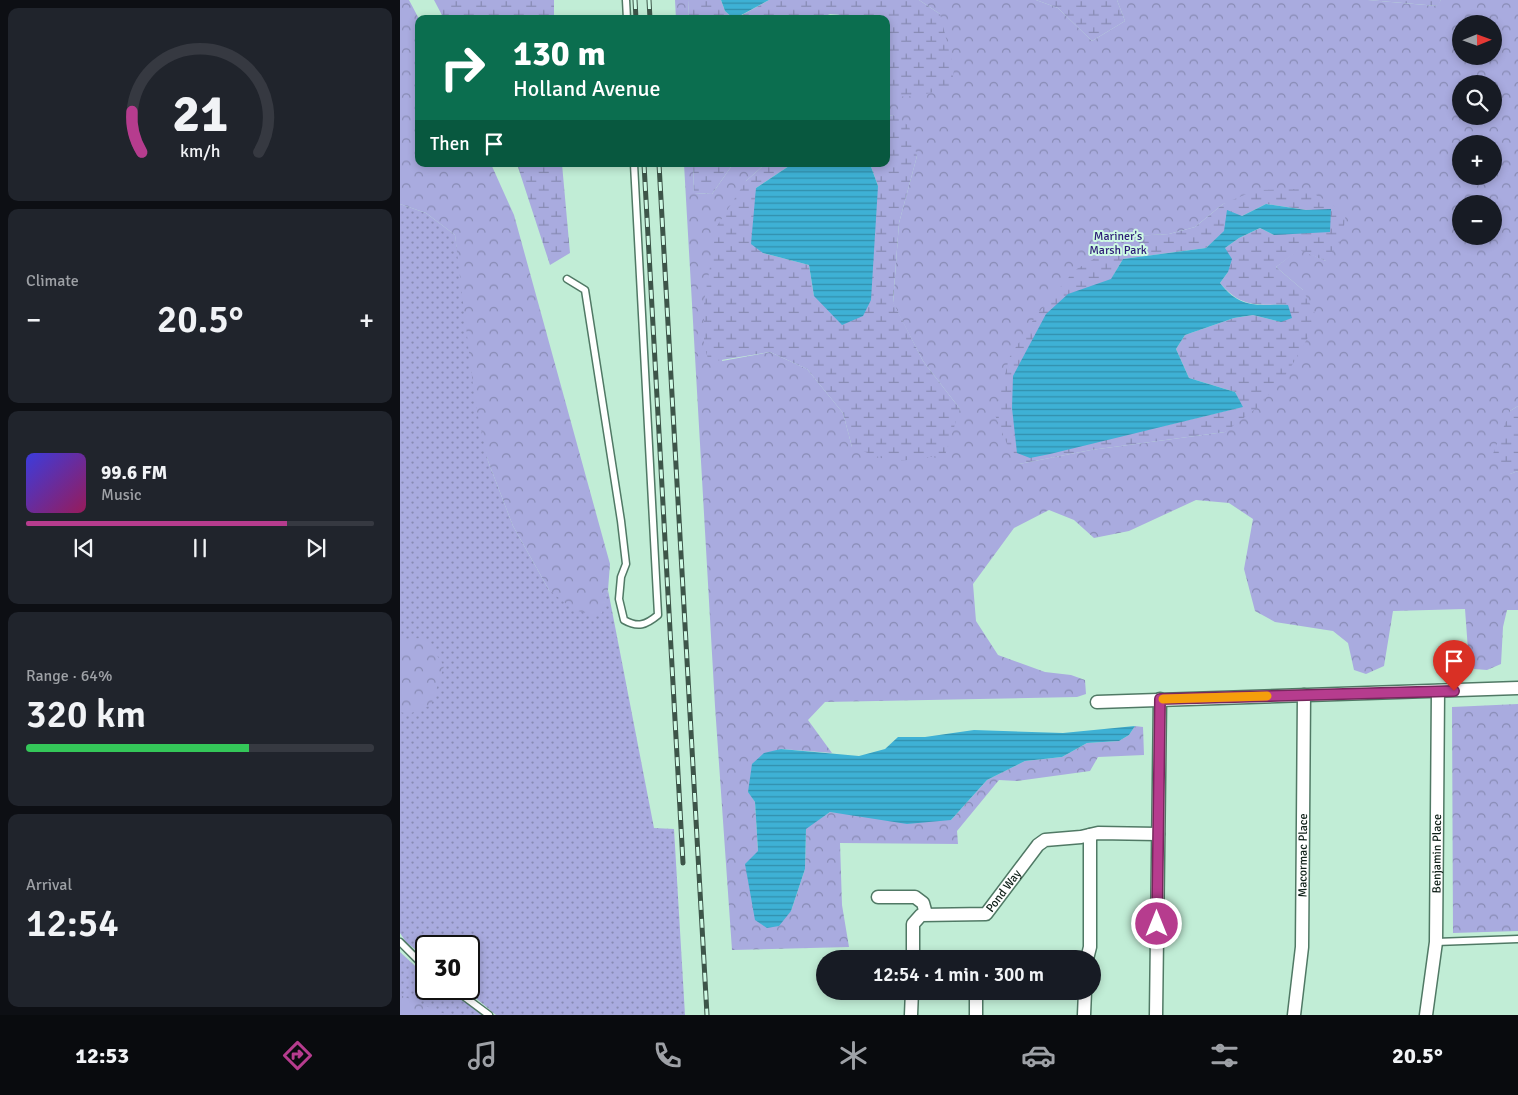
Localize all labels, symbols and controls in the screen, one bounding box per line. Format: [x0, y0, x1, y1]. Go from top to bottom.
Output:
north arrow [1452, 15, 1502, 65]
map controls [1452, 15, 1502, 245]
text: 130 m [513, 32, 606, 75]
icon: right [430, 35, 495, 100]
text: Holland Avenue [513, 75, 660, 102]
button: search [1452, 75, 1502, 125]
text: 21 [172, 82, 228, 146]
icon: arrive [480, 130, 508, 158]
text: Then [430, 132, 470, 156]
button: + [1452, 135, 1502, 185]
text: km/h [180, 140, 220, 162]
button: − [1452, 195, 1502, 245]
park label: Mariner's Marsh Park [1089, 229, 1147, 258]
text: Climate [26, 271, 79, 291]
text: 20.5° [157, 296, 243, 343]
text: − [26, 303, 41, 337]
text: + [359, 303, 374, 337]
text: 99.6 FM [101, 461, 167, 485]
text: Music [101, 485, 142, 505]
icon: previous [70, 534, 98, 562]
icon: pause [186, 534, 214, 562]
icon: next [302, 534, 330, 562]
pin [1433, 640, 1475, 691]
icon: arrive [1440, 647, 1468, 675]
text: Range · 64% [26, 666, 112, 686]
text: 320 km [26, 691, 146, 738]
street label: Macormac Place [1295, 813, 1311, 898]
street label: Benjamin Place [1429, 814, 1445, 893]
street label: Pond Way [983, 866, 1025, 915]
text: Arrival [26, 875, 72, 895]
position arrow [1130, 897, 1182, 949]
text: 12:54 [26, 900, 119, 947]
speed limit sign: 30 [415, 935, 480, 1000]
text: 12:54 · 1 min · 300 m [873, 963, 1044, 987]
icon: directions [280, 1038, 315, 1073]
icon: music [465, 1038, 500, 1073]
icon: phone [650, 1038, 685, 1073]
icon: climate [836, 1038, 871, 1073]
icon: car [1021, 1038, 1056, 1073]
icon: filters [1207, 1038, 1242, 1073]
text: 12:53 [75, 1042, 129, 1069]
text: 20.5° [1392, 1042, 1443, 1069]

